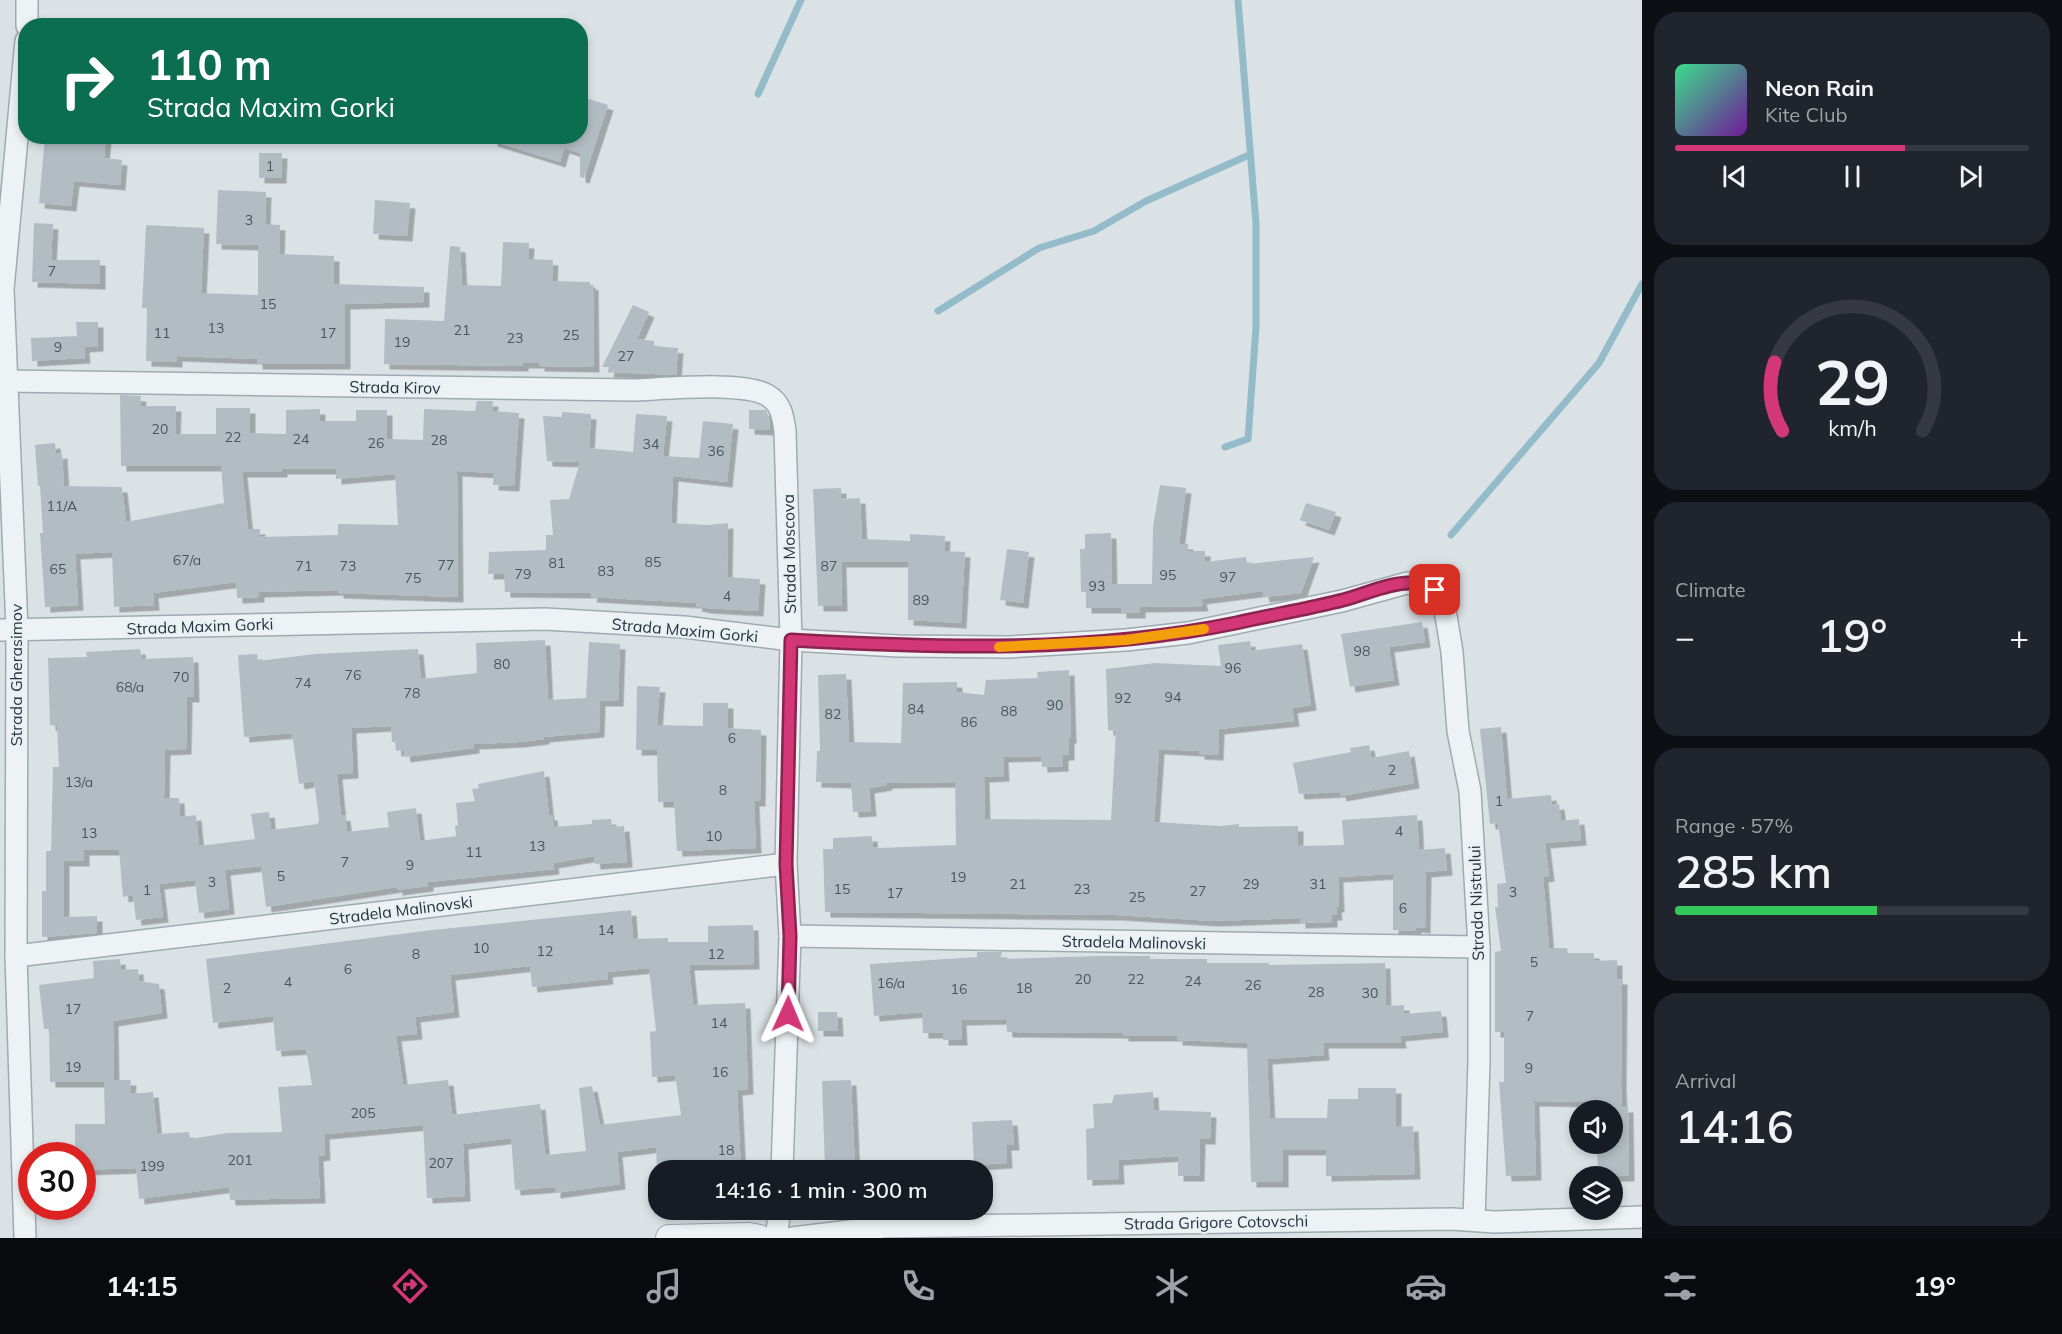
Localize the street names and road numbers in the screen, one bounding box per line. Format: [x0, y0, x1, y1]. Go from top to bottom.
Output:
street label: Strada Kirov [349, 376, 441, 398]
street label: Strada Moscova [778, 494, 800, 614]
street label: Strada Gherasimov [6, 603, 26, 746]
street label: Strada Maxim Gorki [126, 613, 274, 639]
street label: Strada Maxim Gorki [611, 614, 759, 646]
street label: Strada Nistrului [1464, 845, 1488, 961]
street label: Stradela Malinovski [328, 891, 474, 929]
street label: Stradela Malinovski [1062, 931, 1206, 953]
street label: Strada Grigore Cotovschi [1124, 1210, 1308, 1234]

